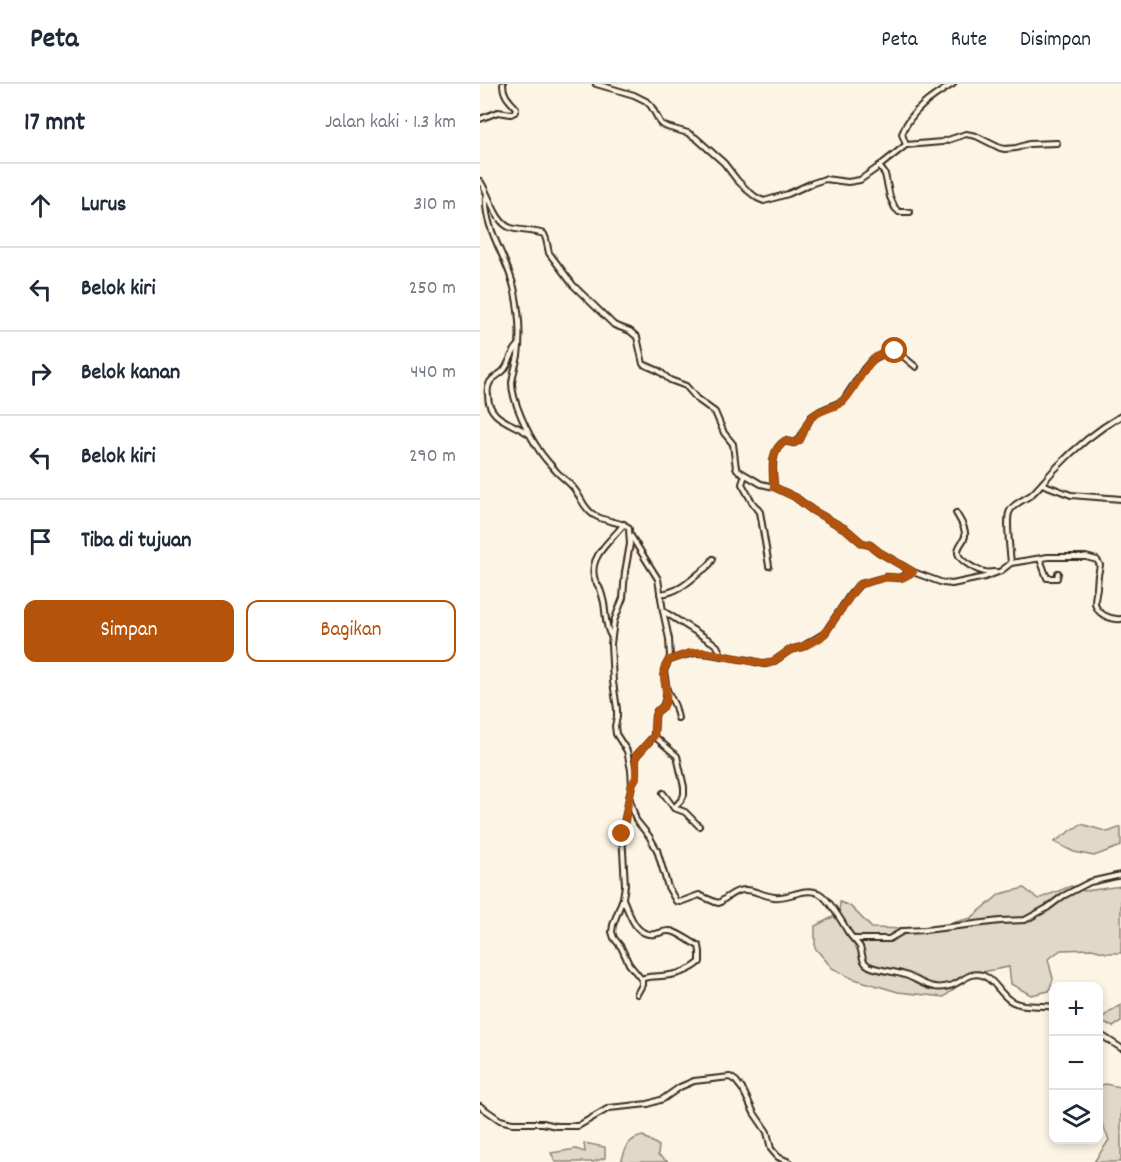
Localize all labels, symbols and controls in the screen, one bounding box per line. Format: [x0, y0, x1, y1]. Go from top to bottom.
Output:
text: Peta [30, 21, 79, 61]
text: Peta [881, 26, 918, 56]
text: Rute [951, 26, 987, 56]
text: Disimpan [1020, 26, 1091, 56]
text: 17 mnt [24, 105, 85, 142]
text: Jalan kaki · 1.3 km [325, 109, 456, 137]
icon: ahead [24, 189, 57, 222]
text: Lurus [81, 190, 126, 221]
text: 310 m [414, 191, 456, 219]
icon: left [24, 273, 57, 306]
text: Belok kiri [81, 274, 155, 305]
text: 250 m [409, 275, 456, 303]
route start [881, 337, 907, 363]
icon: right [24, 357, 57, 390]
text: Belok kanan [81, 358, 180, 389]
text: 440 m [410, 359, 456, 387]
icon: left [24, 441, 57, 474]
text: Belok kiri [81, 442, 155, 473]
text: 290 m [409, 443, 456, 471]
icon: arrive [24, 525, 57, 558]
text: Tiba di tujuan [81, 526, 191, 557]
button: Simpan [24, 600, 234, 662]
button: Bagikan [246, 600, 456, 662]
route end [608, 820, 634, 846]
map controls [1049, 982, 1103, 1144]
button: + [1049, 982, 1103, 1036]
button: − [1049, 1036, 1103, 1090]
button: layers [1049, 1090, 1103, 1144]

